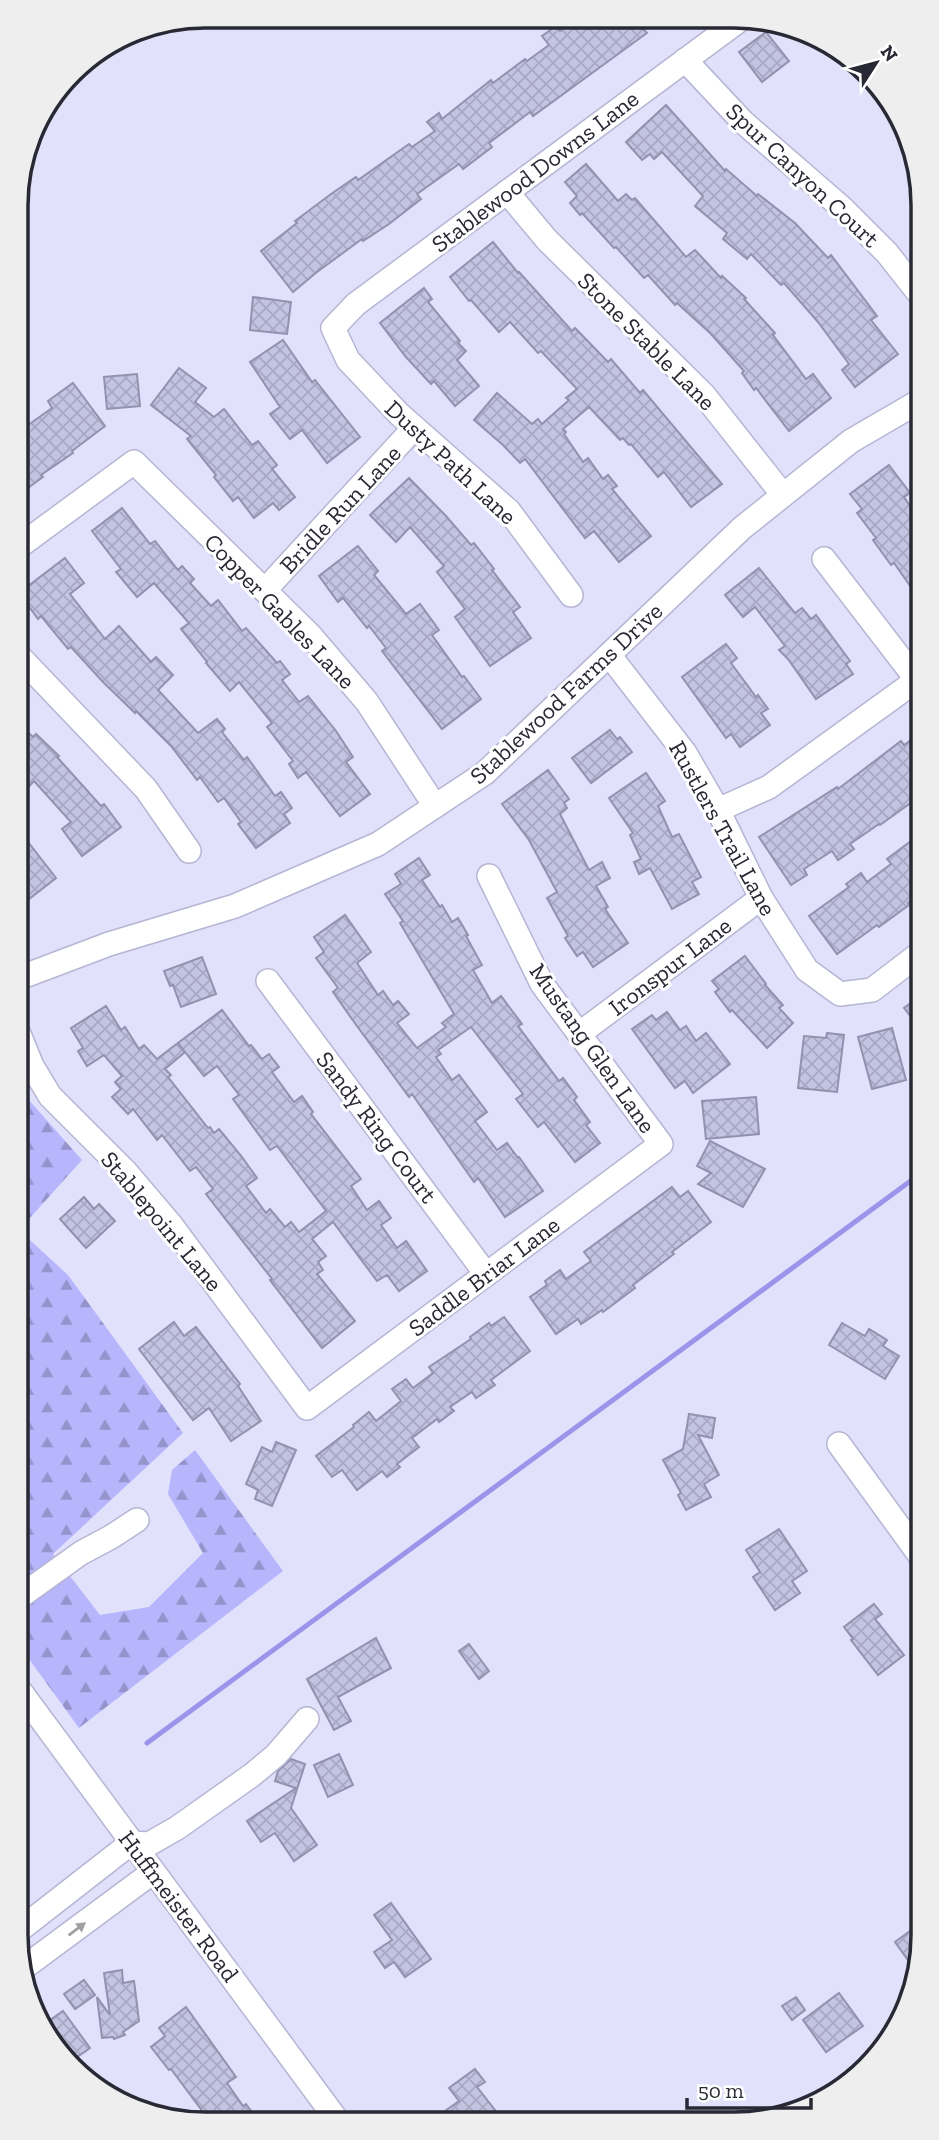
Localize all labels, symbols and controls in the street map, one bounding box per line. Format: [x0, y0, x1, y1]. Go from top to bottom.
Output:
north arrow [841, 28, 911, 98]
text: N [876, 41, 903, 66]
street label: Stablewood Downs Lane [426, 84, 644, 258]
street label: Spur Canyon Court [720, 97, 886, 253]
street label: Stone Stable Lane [572, 266, 722, 416]
street label: Dusty Path Lane [379, 394, 523, 530]
street label: Bridle Run Lane [273, 439, 407, 579]
street label: Copper Gables Lane [198, 527, 362, 695]
street label: Stablewood Farms Drive [464, 596, 668, 790]
street label: Rustlers Trail Lane [663, 736, 783, 920]
street label: Ironspur Lane [603, 911, 737, 1021]
street label: Mustang Glen Lane [524, 957, 662, 1139]
street label: Sandy Ring Court [311, 1045, 444, 1209]
street label: Stablepoint Lane [95, 1145, 229, 1297]
street label: Saddle Briar Lane [403, 1210, 565, 1342]
street label: Huffmeister Road [113, 1825, 245, 1987]
one-way arrow [68, 1922, 86, 1936]
scale bar [687, 2066, 811, 2110]
text: 50 m [698, 2078, 744, 2103]

